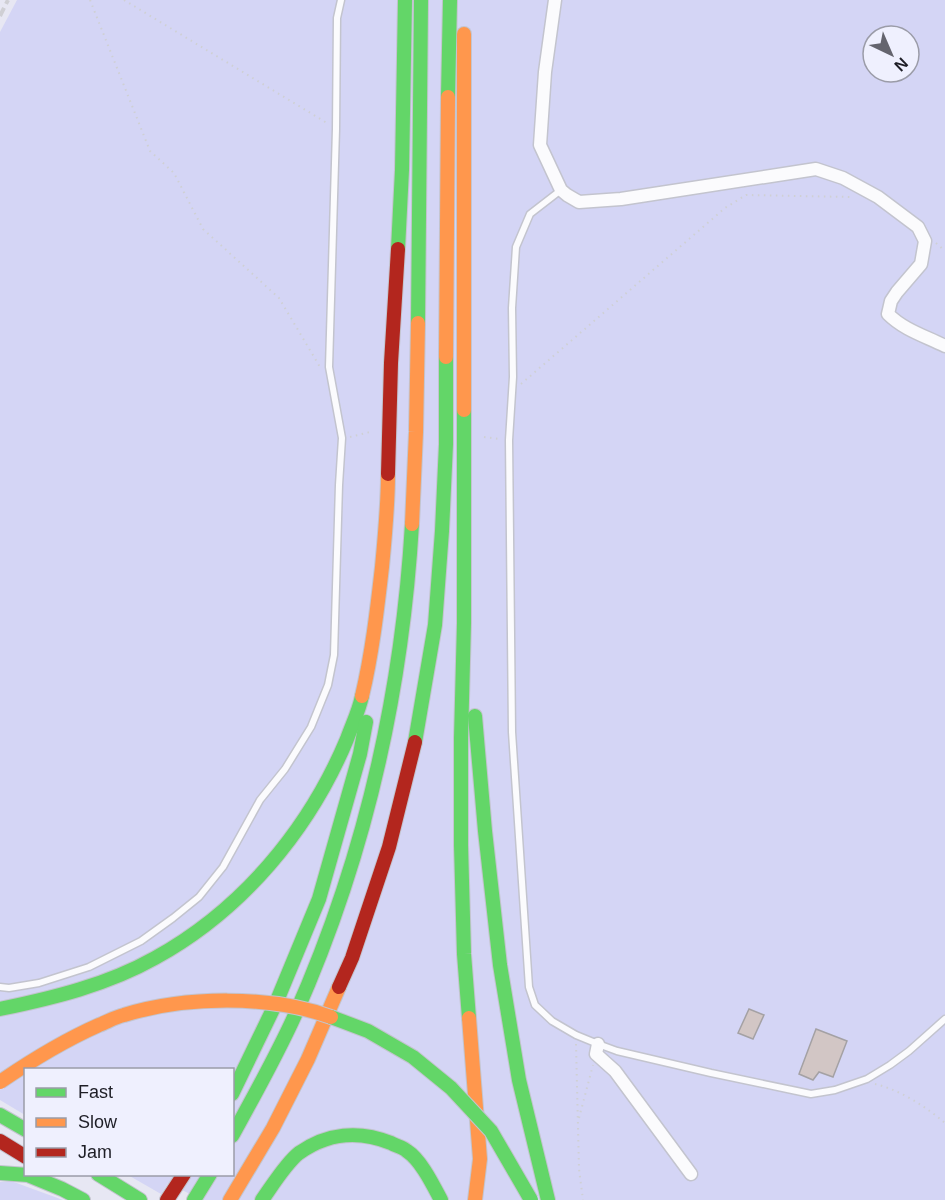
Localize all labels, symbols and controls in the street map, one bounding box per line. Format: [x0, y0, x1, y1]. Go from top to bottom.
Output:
north arrow [861, 24, 921, 84]
text: N [891, 54, 911, 75]
legend [24, 1068, 234, 1176]
text: Fast [78, 1082, 113, 1102]
text: Slow [78, 1112, 118, 1132]
text: Jam [78, 1142, 112, 1162]

